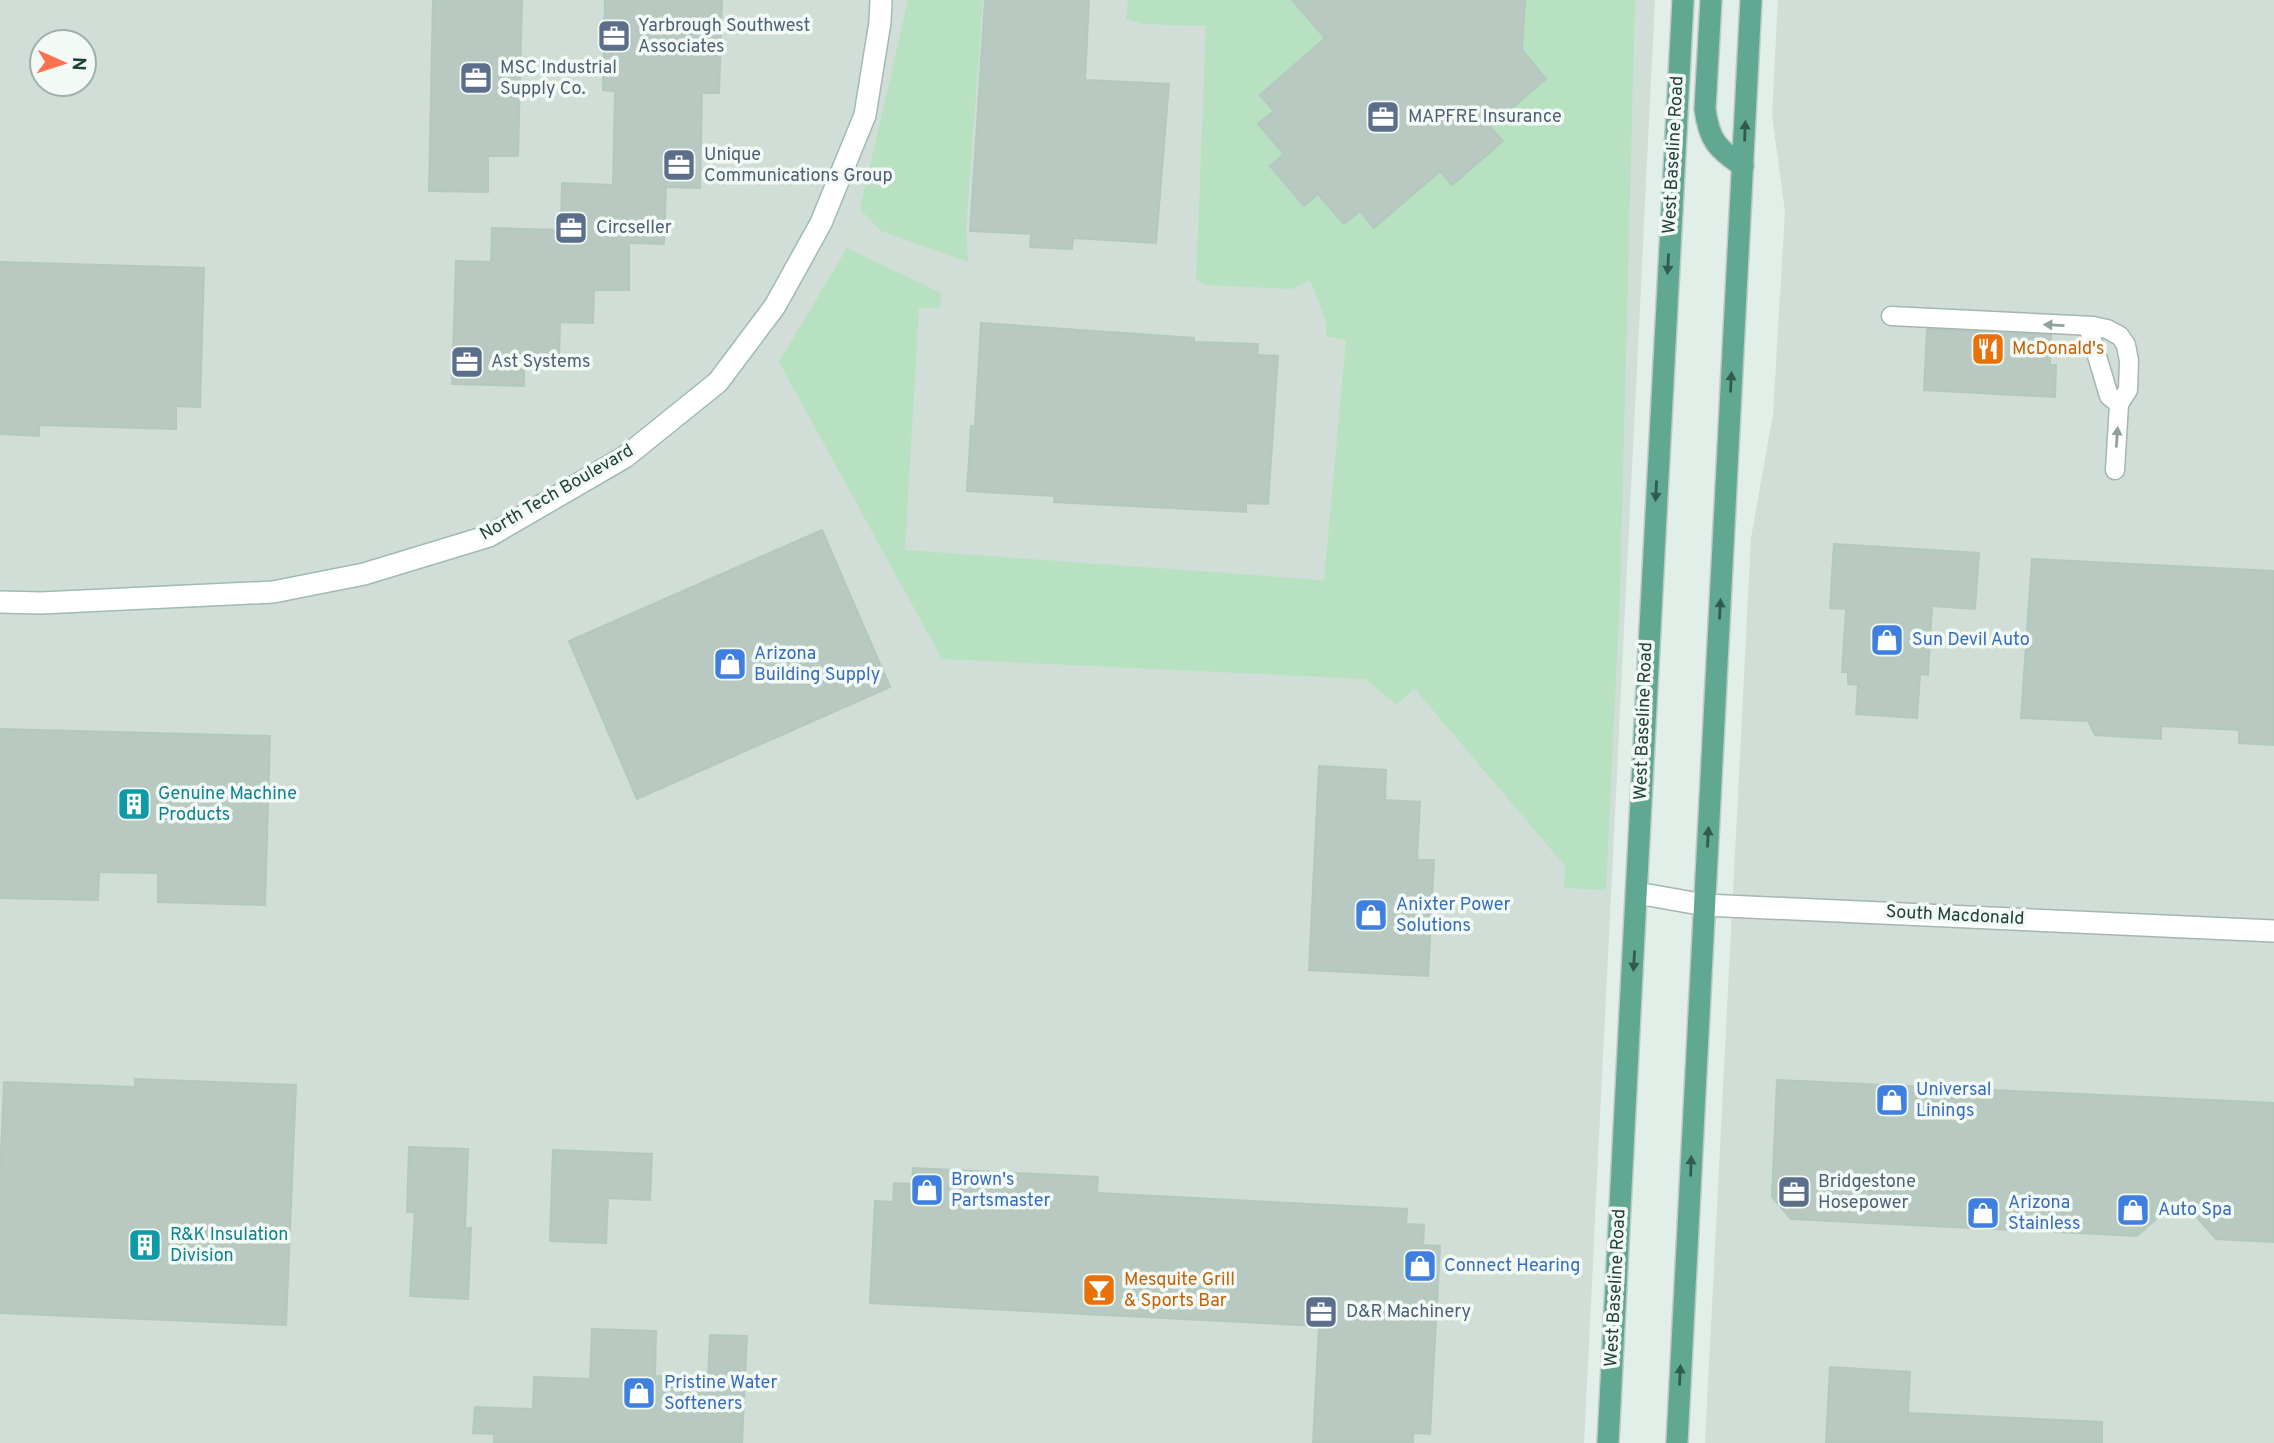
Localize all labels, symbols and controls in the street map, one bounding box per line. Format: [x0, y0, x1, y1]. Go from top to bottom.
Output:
place label: Yarbrough Southwest Associates [638, 15, 810, 59]
office icon: Yarbrough Southwest Associates [595, 17, 633, 55]
north arrow [28, 28, 98, 98]
text: N [66, 56, 90, 71]
place label: MSC Industrial Supply Co. [500, 57, 617, 101]
office icon: MSC Industrial Supply Co. [457, 59, 495, 97]
street label: West Baseline Road [1658, 75, 1690, 235]
office icon: MAPFRE Insurance [1364, 98, 1402, 136]
place label: MAPFRE Insurance [1408, 106, 1562, 129]
one-way arrow [1739, 119, 1750, 141]
place label: Unique Communications Group [704, 144, 893, 188]
office icon: Unique Communications Group [660, 146, 698, 184]
office icon: Circseller [552, 209, 590, 247]
place label: Circseller [596, 217, 672, 240]
one-way arrow [1662, 253, 1673, 275]
one-way arrow [2043, 319, 2065, 330]
restaurant icon: McDonald's [1969, 330, 2007, 368]
place label: McDonald's [2012, 338, 2104, 361]
office icon: Ast Systems [448, 343, 486, 381]
place label: Ast Systems [491, 351, 590, 374]
one-way arrow [1726, 371, 1737, 393]
one-way arrow [2112, 426, 2123, 448]
street label: North Tech Boulevard [476, 440, 638, 546]
one-way arrow [1650, 480, 1661, 502]
one-way arrow [1715, 598, 1726, 620]
shop icon: Sun Devil Auto [1868, 621, 1906, 659]
place label: Sun Devil Auto [1912, 629, 2030, 652]
street label: West Baseline Road [1630, 642, 1658, 800]
place label: Arizona Building Supply [754, 643, 880, 687]
shop icon: Arizona Building Supply [711, 645, 749, 683]
place label: Genuine Machine Products [158, 783, 297, 827]
building icon: Genuine Machine Products [115, 785, 153, 823]
one-way arrow [1703, 825, 1714, 847]
place label: Anixter Power Solutions [1396, 894, 1511, 938]
shop icon: Anixter Power Solutions [1352, 896, 1390, 934]
street label: South Macdonald [1885, 901, 2025, 931]
one-way arrow [1628, 950, 1639, 972]
place label: Universal Linings [1916, 1079, 1991, 1123]
shop icon: Universal Linings [1873, 1081, 1911, 1119]
one-way arrow [1686, 1155, 1697, 1177]
place label: Brown's Partsmaster [951, 1169, 1051, 1213]
shop icon: Brown's Partsmaster [908, 1171, 946, 1209]
place label: Bridgestone Hosepower [1818, 1171, 1916, 1215]
office icon: Bridgestone Hosepower [1775, 1173, 1813, 1211]
shop icon: Auto Spa [2114, 1191, 2152, 1229]
place label: Arizona Stainless [2008, 1192, 2081, 1236]
shop icon: Arizona Stainless [1964, 1194, 2002, 1232]
place label: Auto Spa [2158, 1199, 2232, 1222]
street label: West Baseline Road [1600, 1208, 1632, 1368]
place label: R&K Insulation Division [170, 1224, 288, 1268]
building icon: R&K Insulation Division [126, 1226, 164, 1264]
shop icon: Connect Hearing [1401, 1247, 1439, 1285]
place label: Connect Hearing [1444, 1255, 1580, 1278]
place label: Mesquite Grill & Sports Bar [1124, 1269, 1235, 1313]
bar icon: Mesquite Grill & Sports Bar [1080, 1271, 1118, 1309]
office icon: D&R Machinery [1302, 1293, 1340, 1331]
place label: D&R Machinery [1346, 1301, 1471, 1324]
one-way arrow [1675, 1364, 1686, 1386]
place label: Pristine Water Softeners [664, 1372, 777, 1416]
shop icon: Pristine Water Softeners [620, 1374, 658, 1412]

